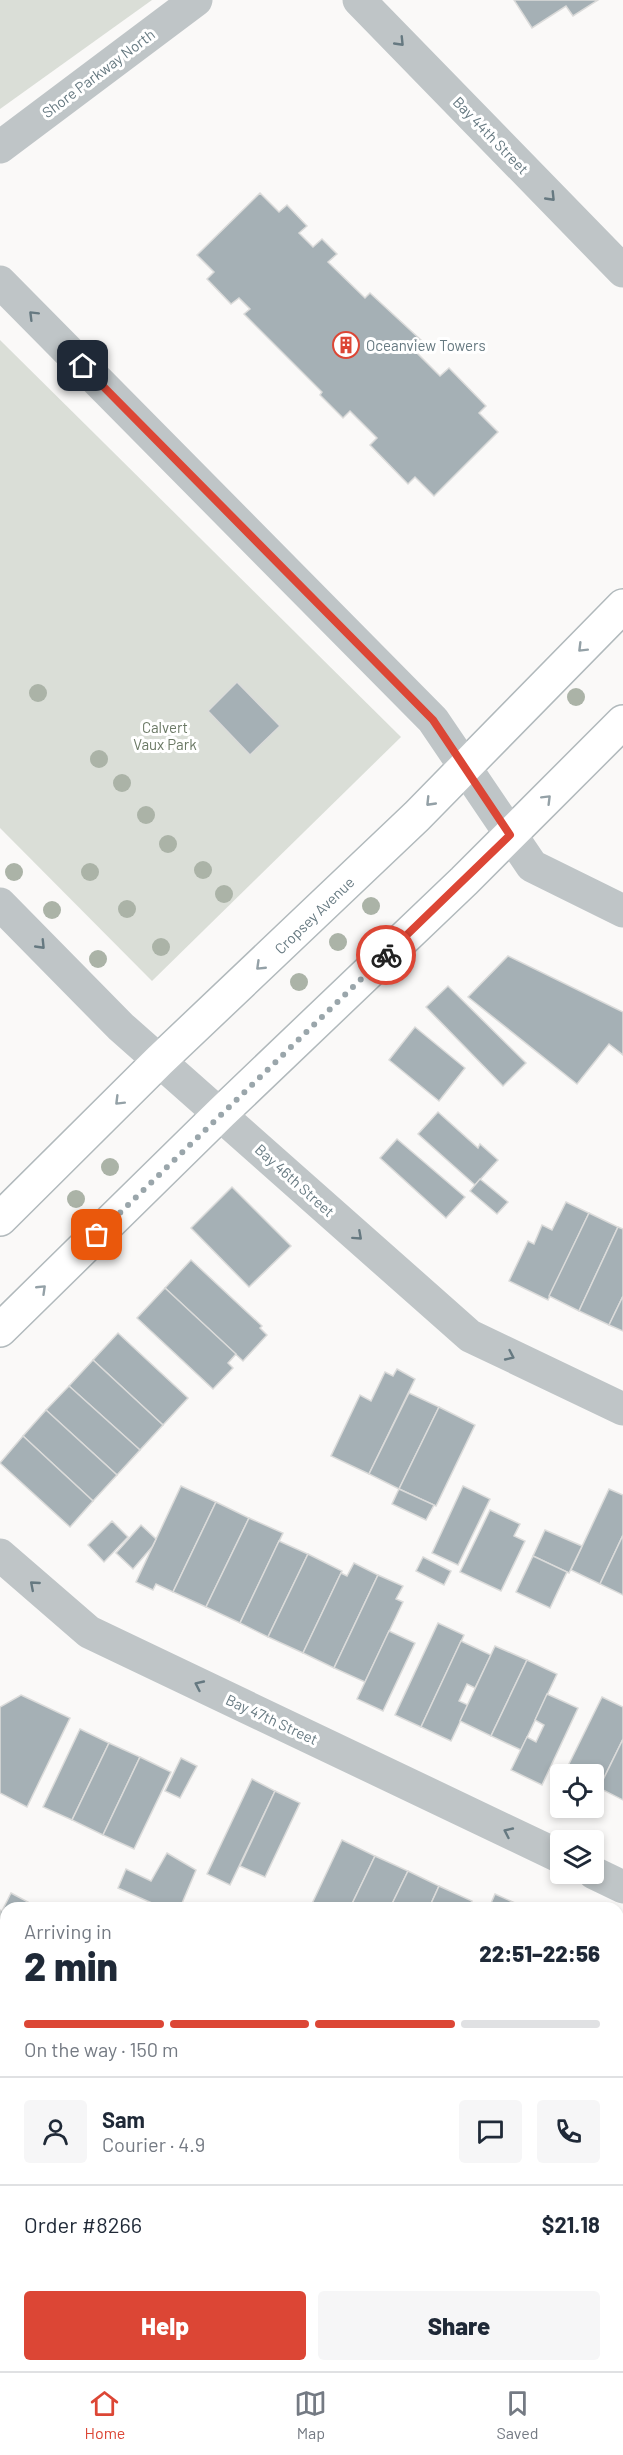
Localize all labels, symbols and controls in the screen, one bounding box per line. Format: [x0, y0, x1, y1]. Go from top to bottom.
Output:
street label: Shore Parkway North [38, 25, 158, 121]
one-way arrow [392, 34, 403, 45]
street label: Bay 44th Street [449, 92, 533, 178]
one-way arrow [543, 189, 554, 200]
one-way arrow [30, 312, 41, 323]
building icon: Oceanview Towers [331, 330, 361, 360]
place label: Oceanview Towers [366, 336, 486, 354]
pin [57, 340, 108, 391]
icon: home [66, 349, 99, 382]
one-way arrow [578, 641, 589, 651]
park label: Calvert Vaux Park [133, 718, 197, 753]
one-way arrow [427, 794, 438, 805]
one-way arrow [540, 795, 551, 806]
street label: Cropsey Avenue [271, 873, 357, 957]
courier [356, 925, 416, 985]
one-way arrow [34, 939, 45, 949]
icon: bike [370, 939, 403, 972]
one-way arrow [256, 959, 267, 970]
one-way arrow [115, 1095, 126, 1105]
street label: Bay 46th Street [252, 1140, 338, 1220]
pin [71, 1209, 122, 1260]
icon: bag [80, 1218, 113, 1251]
one-way arrow [351, 1229, 362, 1240]
one-way arrow [34, 1286, 45, 1297]
one-way arrow [504, 1348, 515, 1360]
one-way arrow [30, 1581, 41, 1592]
one-way arrow [195, 1680, 206, 1692]
street label: Bay 47th Street [223, 1690, 321, 1748]
map controls [550, 1764, 604, 1884]
button: locate [550, 1764, 604, 1818]
one-way arrow [504, 1827, 515, 1839]
button: layers [550, 1830, 604, 1884]
text: Arriving in [24, 1919, 112, 1943]
text: 22:51–22:56 [479, 1940, 600, 1966]
text: 2 min [24, 1942, 118, 1989]
text: On the way · 150 m [24, 2037, 179, 2061]
button: person [24, 2100, 87, 2163]
button: chat [459, 2100, 522, 2163]
button: phone [537, 2100, 600, 2163]
text: Sam [102, 2106, 145, 2132]
text: Courier · 4.9 [102, 2132, 205, 2156]
text: Order #8266 [24, 2211, 142, 2237]
text: $21.18 [542, 2211, 600, 2237]
button: Help [24, 2291, 306, 2360]
button: Share [318, 2291, 600, 2360]
tab: Home [85, 2387, 125, 2442]
tab: Map [294, 2387, 327, 2442]
tab: Saved [496, 2387, 538, 2442]

